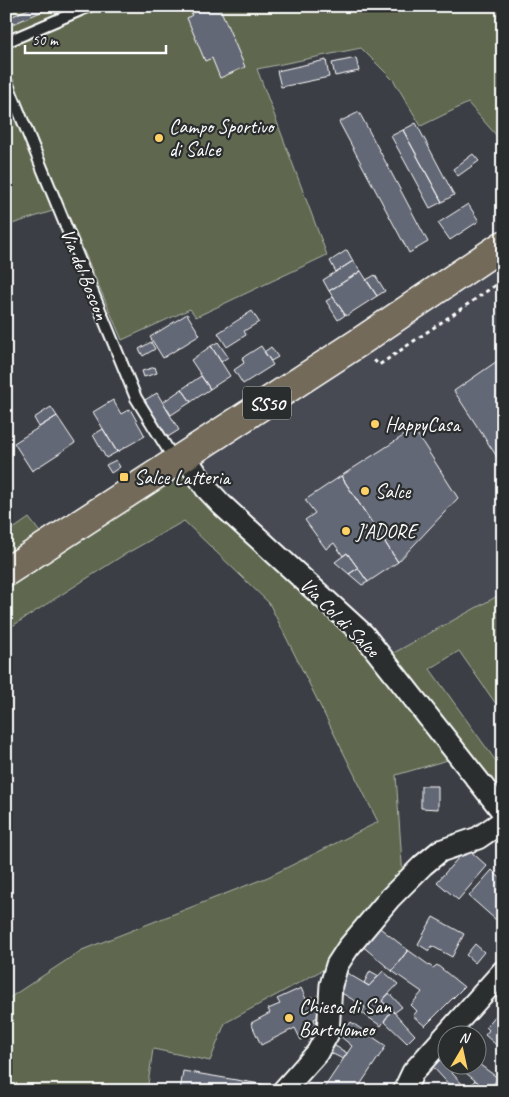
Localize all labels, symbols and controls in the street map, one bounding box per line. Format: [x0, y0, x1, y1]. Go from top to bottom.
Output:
scale bar [25, 22, 166, 54]
text: 50 m [32, 31, 59, 50]
place label: Campo Sportivo di Salce [169, 114, 275, 162]
marker: Campo Sportivo di Salce [153, 132, 165, 144]
street label: Via del Boscon [55, 225, 115, 324]
road number: SS50 [243, 386, 291, 419]
place label: HappyCasa [385, 412, 461, 437]
marker: HappyCasa [369, 418, 381, 430]
place label: Salce Latteria [134, 465, 231, 490]
marker: Salce Latteria [118, 471, 130, 483]
place label: Salce [375, 479, 412, 504]
marker: Salce [359, 485, 371, 497]
place label: J'ADORE [355, 519, 420, 544]
marker: J'ADORE [340, 525, 352, 537]
street label: Via Col di Salce [295, 572, 386, 663]
place label: Chiesa di San Bartolomeo [299, 994, 392, 1042]
marker: Chiesa di San Bartolomeo [283, 1012, 295, 1024]
north arrow [436, 1024, 486, 1074]
text: N [458, 1029, 472, 1047]

